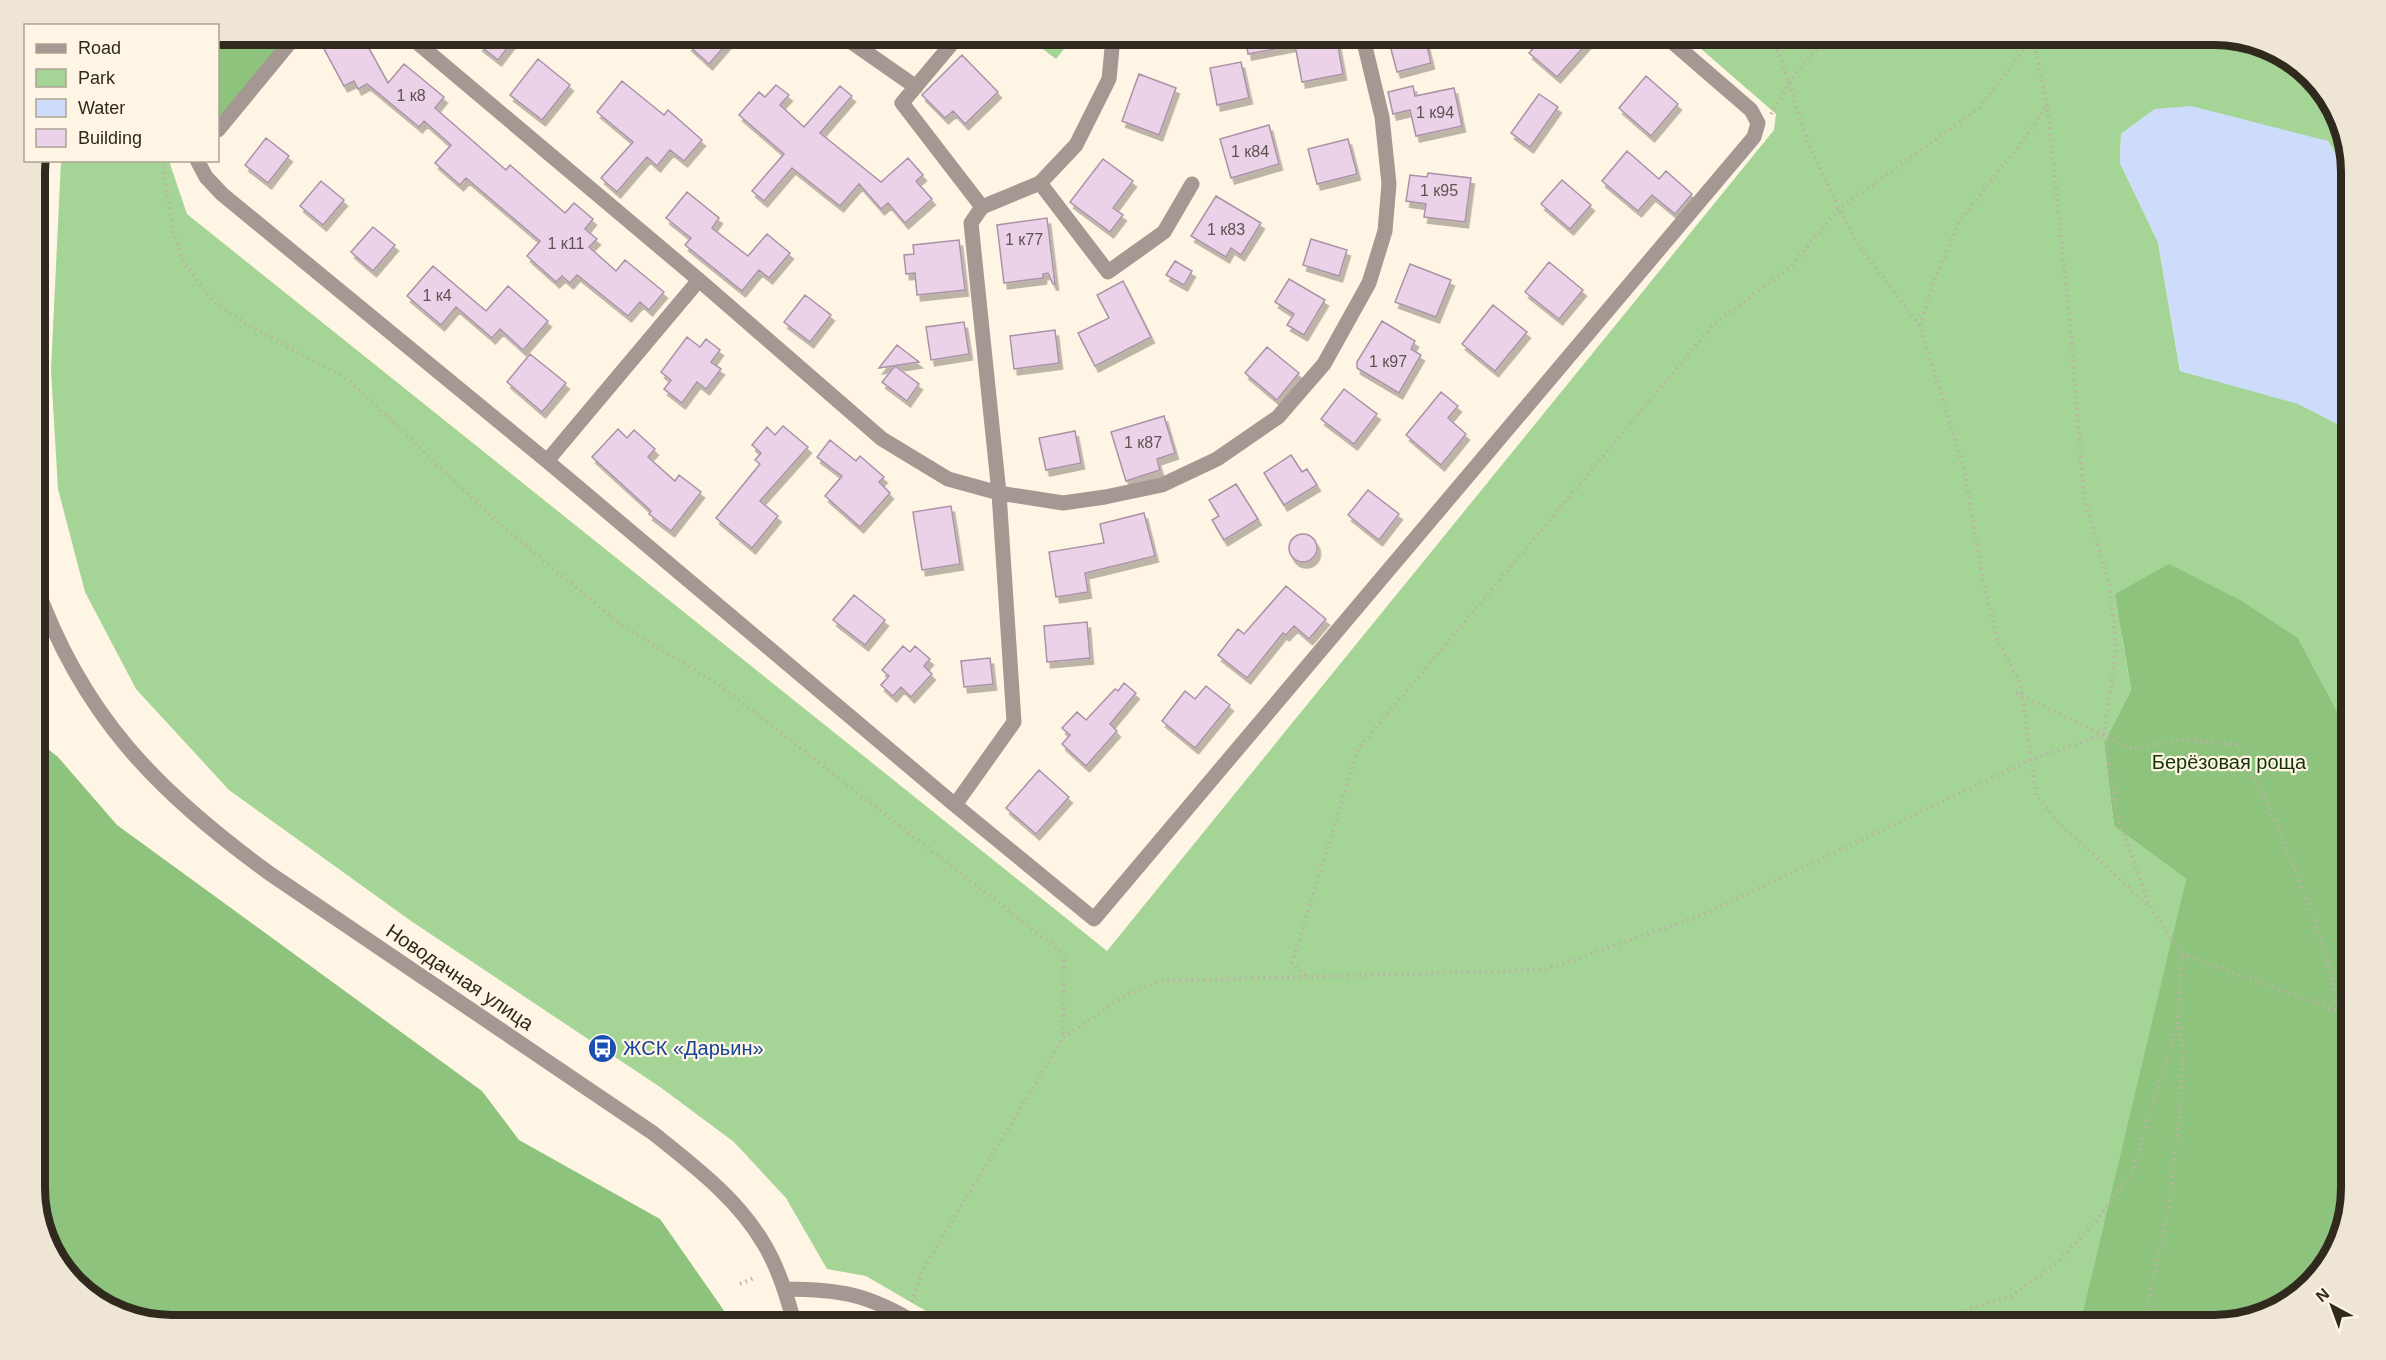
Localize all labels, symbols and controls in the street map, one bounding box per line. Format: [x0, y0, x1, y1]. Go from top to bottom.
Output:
legend [24, 24, 219, 162]
text: Road [78, 38, 121, 58]
text: Park [78, 68, 116, 88]
house number: 1 к8 [396, 87, 426, 104]
text: Water [78, 98, 125, 118]
house number: 1 к94 [1416, 104, 1454, 121]
text: Building [78, 128, 142, 148]
house number: 1 к84 [1231, 143, 1269, 160]
house number: 1 к95 [1420, 182, 1458, 199]
house number: 1 к83 [1207, 221, 1245, 238]
house number: 1 к77 [1005, 231, 1043, 248]
house number: 1 к11 [548, 235, 585, 252]
house number: 1 к4 [422, 287, 452, 304]
house number: 1 к97 [1369, 353, 1407, 370]
house number: 1 к87 [1124, 434, 1162, 451]
park label: Берёзовая роща [2152, 751, 2307, 773]
street label: Новодачная улица [382, 920, 539, 1035]
bus stop icon: ЖСК «Дарьин» [586, 1032, 618, 1064]
place label: ЖСК «Дарьин» [623, 1037, 764, 1059]
north arrow [2302, 1276, 2362, 1336]
text: N [2313, 1285, 2332, 1305]

